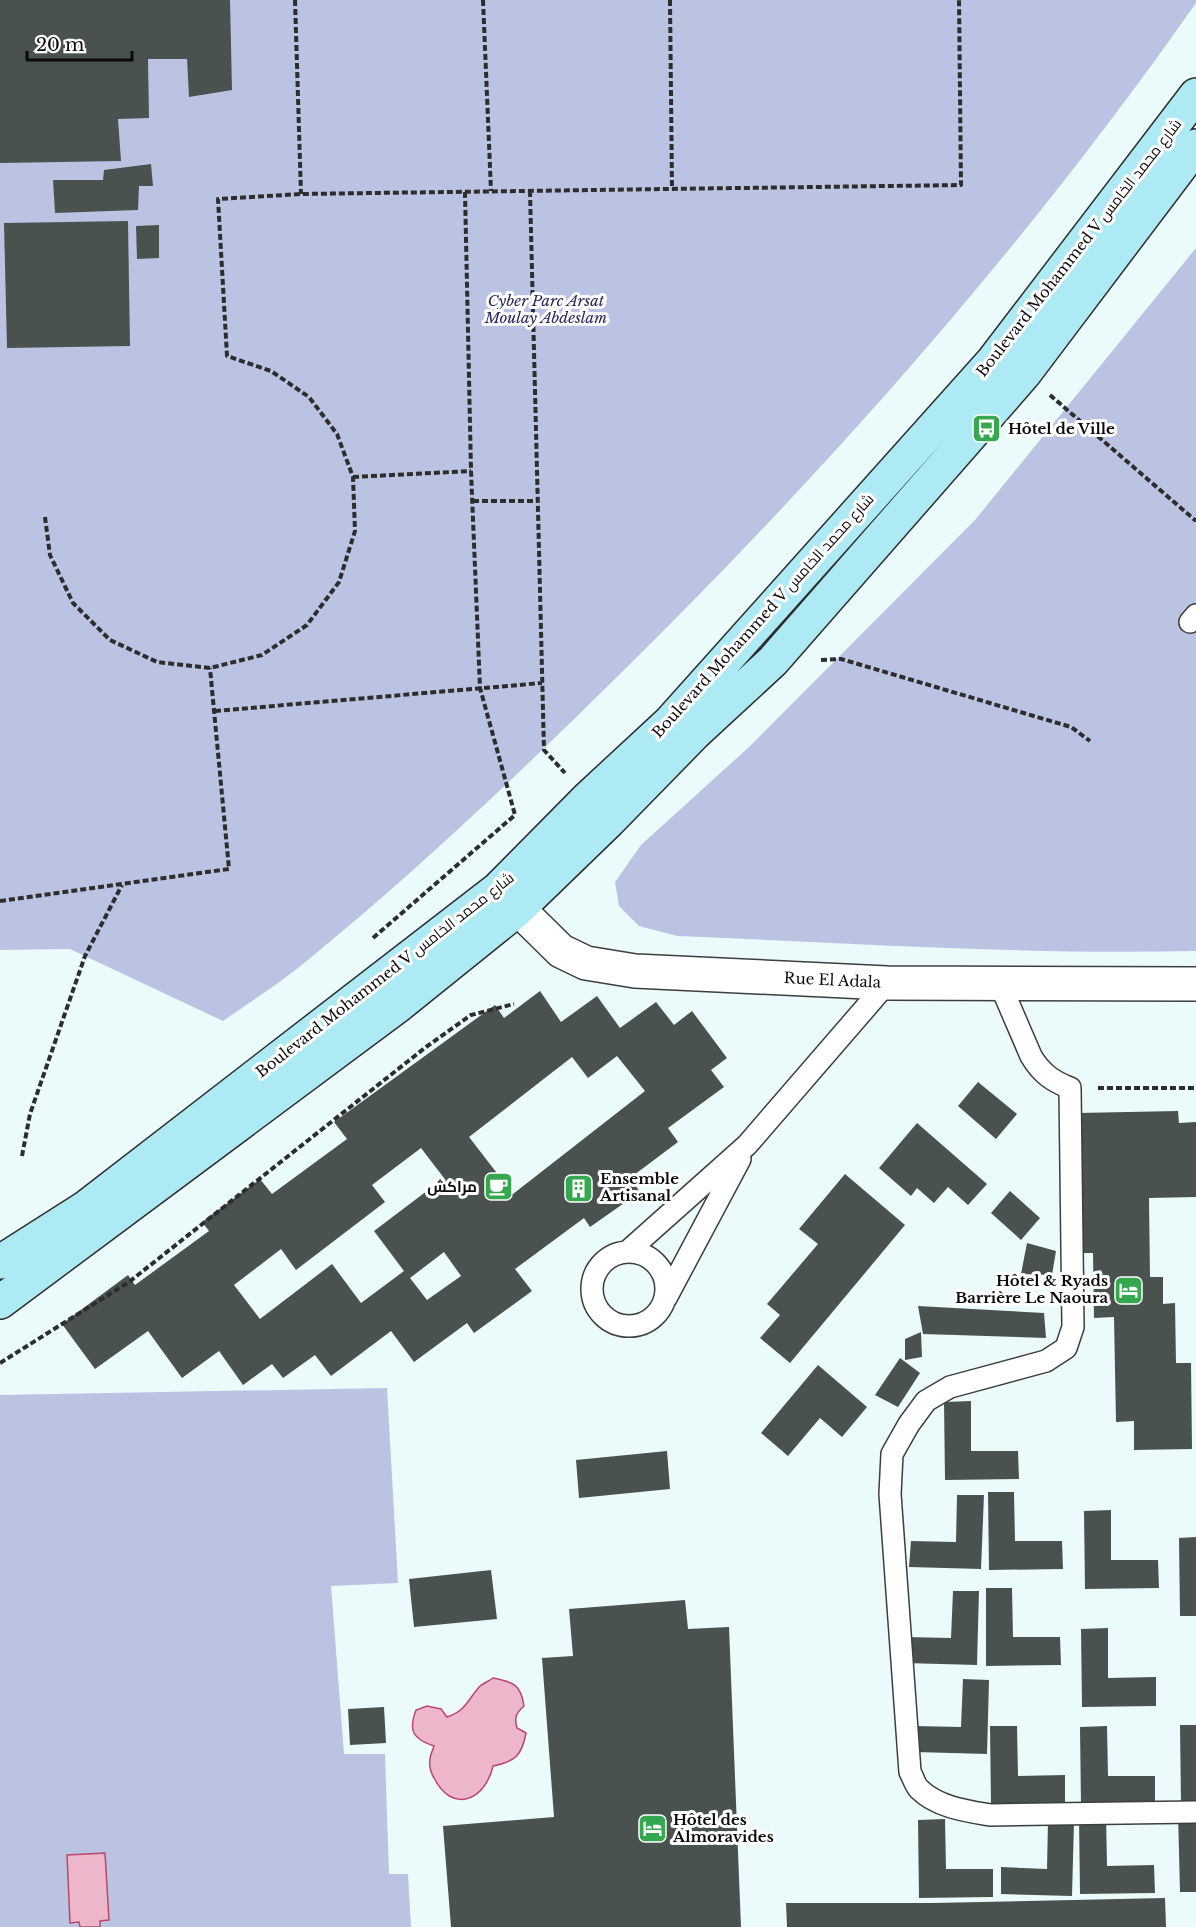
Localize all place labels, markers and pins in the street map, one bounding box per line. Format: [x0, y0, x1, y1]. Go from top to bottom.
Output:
bus stop icon: Hôtel de Ville [971, 413, 1003, 445]
place label: Hôtel de Ville [1008, 419, 1115, 438]
place label: Ensemble Artisanal [599, 1169, 679, 1205]
cafe icon: مراكش [482, 1171, 514, 1203]
building icon: Ensemble Artisanal [563, 1172, 595, 1204]
place label: مراكش [427, 1177, 477, 1196]
place label: Hôtel & Ryads Barrière Le Naoura [955, 1271, 1108, 1307]
hotel icon: Hôtel & Ryads Barrière Le Naoura [1113, 1274, 1145, 1306]
place label: Hôtel des Almoravides [672, 1810, 774, 1846]
hotel icon: Hôtel des Almoravides [636, 1813, 668, 1845]

